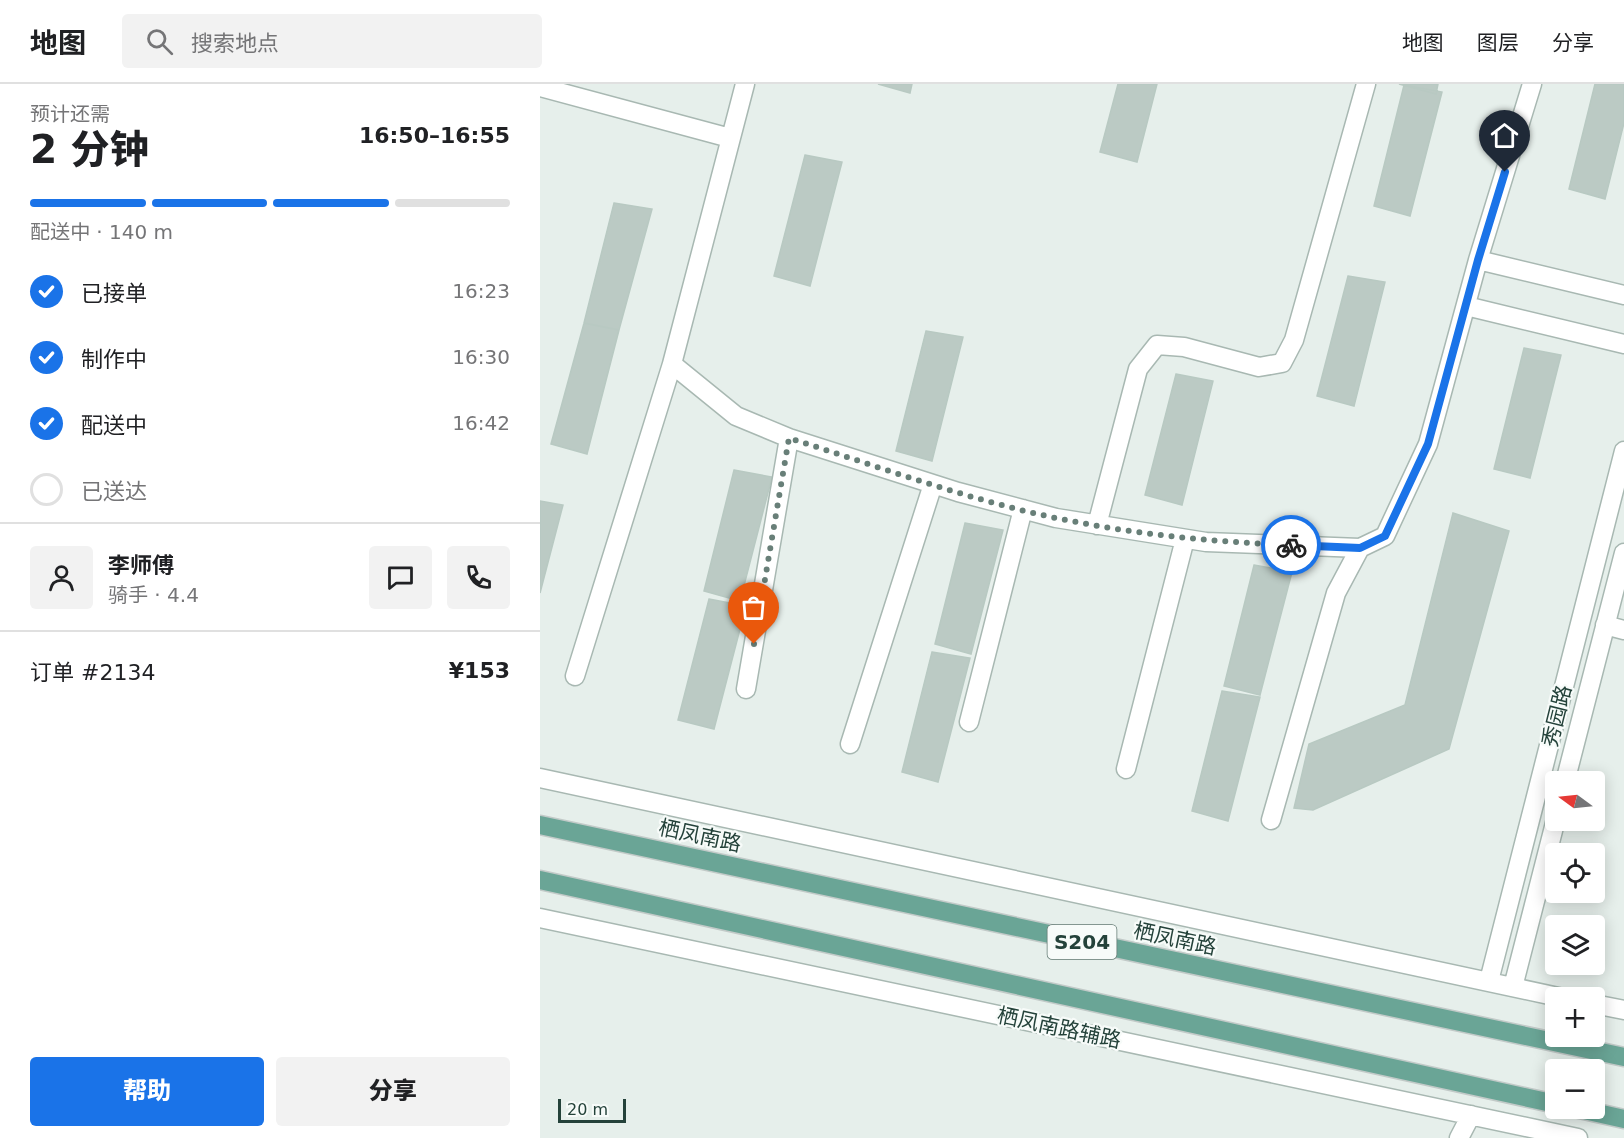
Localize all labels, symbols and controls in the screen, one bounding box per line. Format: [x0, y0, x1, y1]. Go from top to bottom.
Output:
search box [122, 14, 542, 68]
icon: search [143, 25, 176, 58]
text: 地图 [30, 27, 86, 60]
text: 搜索地点 [191, 31, 279, 56]
text: 地图 [1402, 31, 1444, 55]
text: 图层 [1477, 31, 1519, 55]
text: 分享 [1552, 31, 1594, 55]
text: 预计还需 [30, 102, 110, 126]
pin [1479, 110, 1530, 172]
icon: home [1488, 119, 1521, 152]
text: 16:50–16:55 [359, 123, 510, 148]
text: 2 分钟 [30, 127, 149, 172]
text: 配送中 · 140 m [30, 220, 173, 244]
icon: check [30, 275, 63, 308]
text: 16:23 [452, 279, 510, 303]
text: 已接单 [81, 281, 147, 306]
icon: check [30, 341, 63, 374]
text: 16:30 [452, 345, 510, 369]
text: 制作中 [81, 347, 147, 372]
icon: check [30, 407, 63, 440]
text: 16:42 [452, 411, 510, 435]
text: 配送中 [81, 413, 147, 438]
text: 已送达 [81, 479, 147, 504]
courier [1261, 515, 1321, 575]
icon: bike [1275, 529, 1308, 562]
button: person [30, 546, 93, 609]
button: chat [369, 546, 432, 609]
button: phone [447, 546, 510, 609]
text: 李师傅 [108, 553, 174, 578]
pin [728, 582, 779, 644]
text: 骑手 · 4.4 [108, 583, 199, 607]
icon: bag [737, 591, 770, 624]
text: ¥153 [449, 658, 510, 683]
text: 订单 #2134 [30, 660, 155, 685]
street label: 秀园路 [1538, 683, 1576, 749]
north arrow [1545, 771, 1605, 831]
map controls [1545, 771, 1605, 1119]
street label: 栖凤南路 [656, 816, 744, 856]
button: locate [1545, 843, 1605, 903]
button: layers [1545, 915, 1605, 975]
street label: 栖凤南路 [1131, 919, 1219, 959]
road number: S204 [1048, 925, 1116, 959]
button: + [1545, 987, 1605, 1047]
street label: 栖凤南路辅路 [995, 1003, 1123, 1053]
button: 帮助 [30, 1057, 264, 1126]
button: 分享 [276, 1057, 510, 1126]
button: − [1545, 1059, 1605, 1119]
scale bar [558, 1096, 626, 1124]
text: 20 m [567, 1100, 608, 1119]

